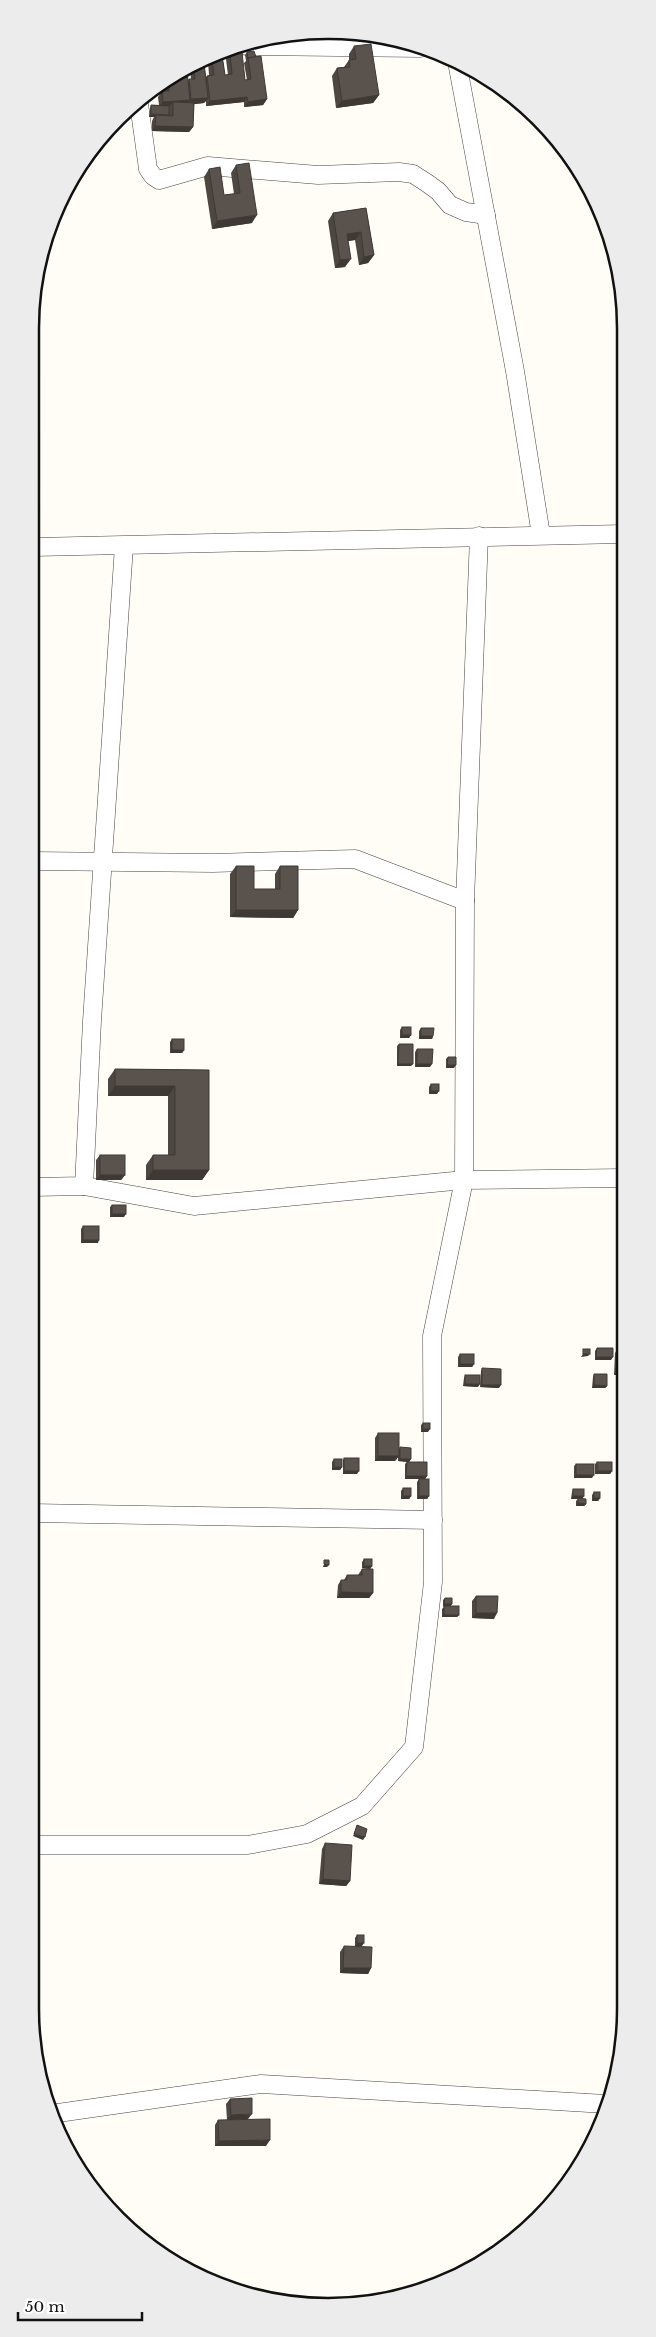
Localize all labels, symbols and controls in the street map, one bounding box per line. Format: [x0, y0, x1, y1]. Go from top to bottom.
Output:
scale bar [18, 2290, 141, 2322]
text: 50 m [25, 2297, 65, 2316]

